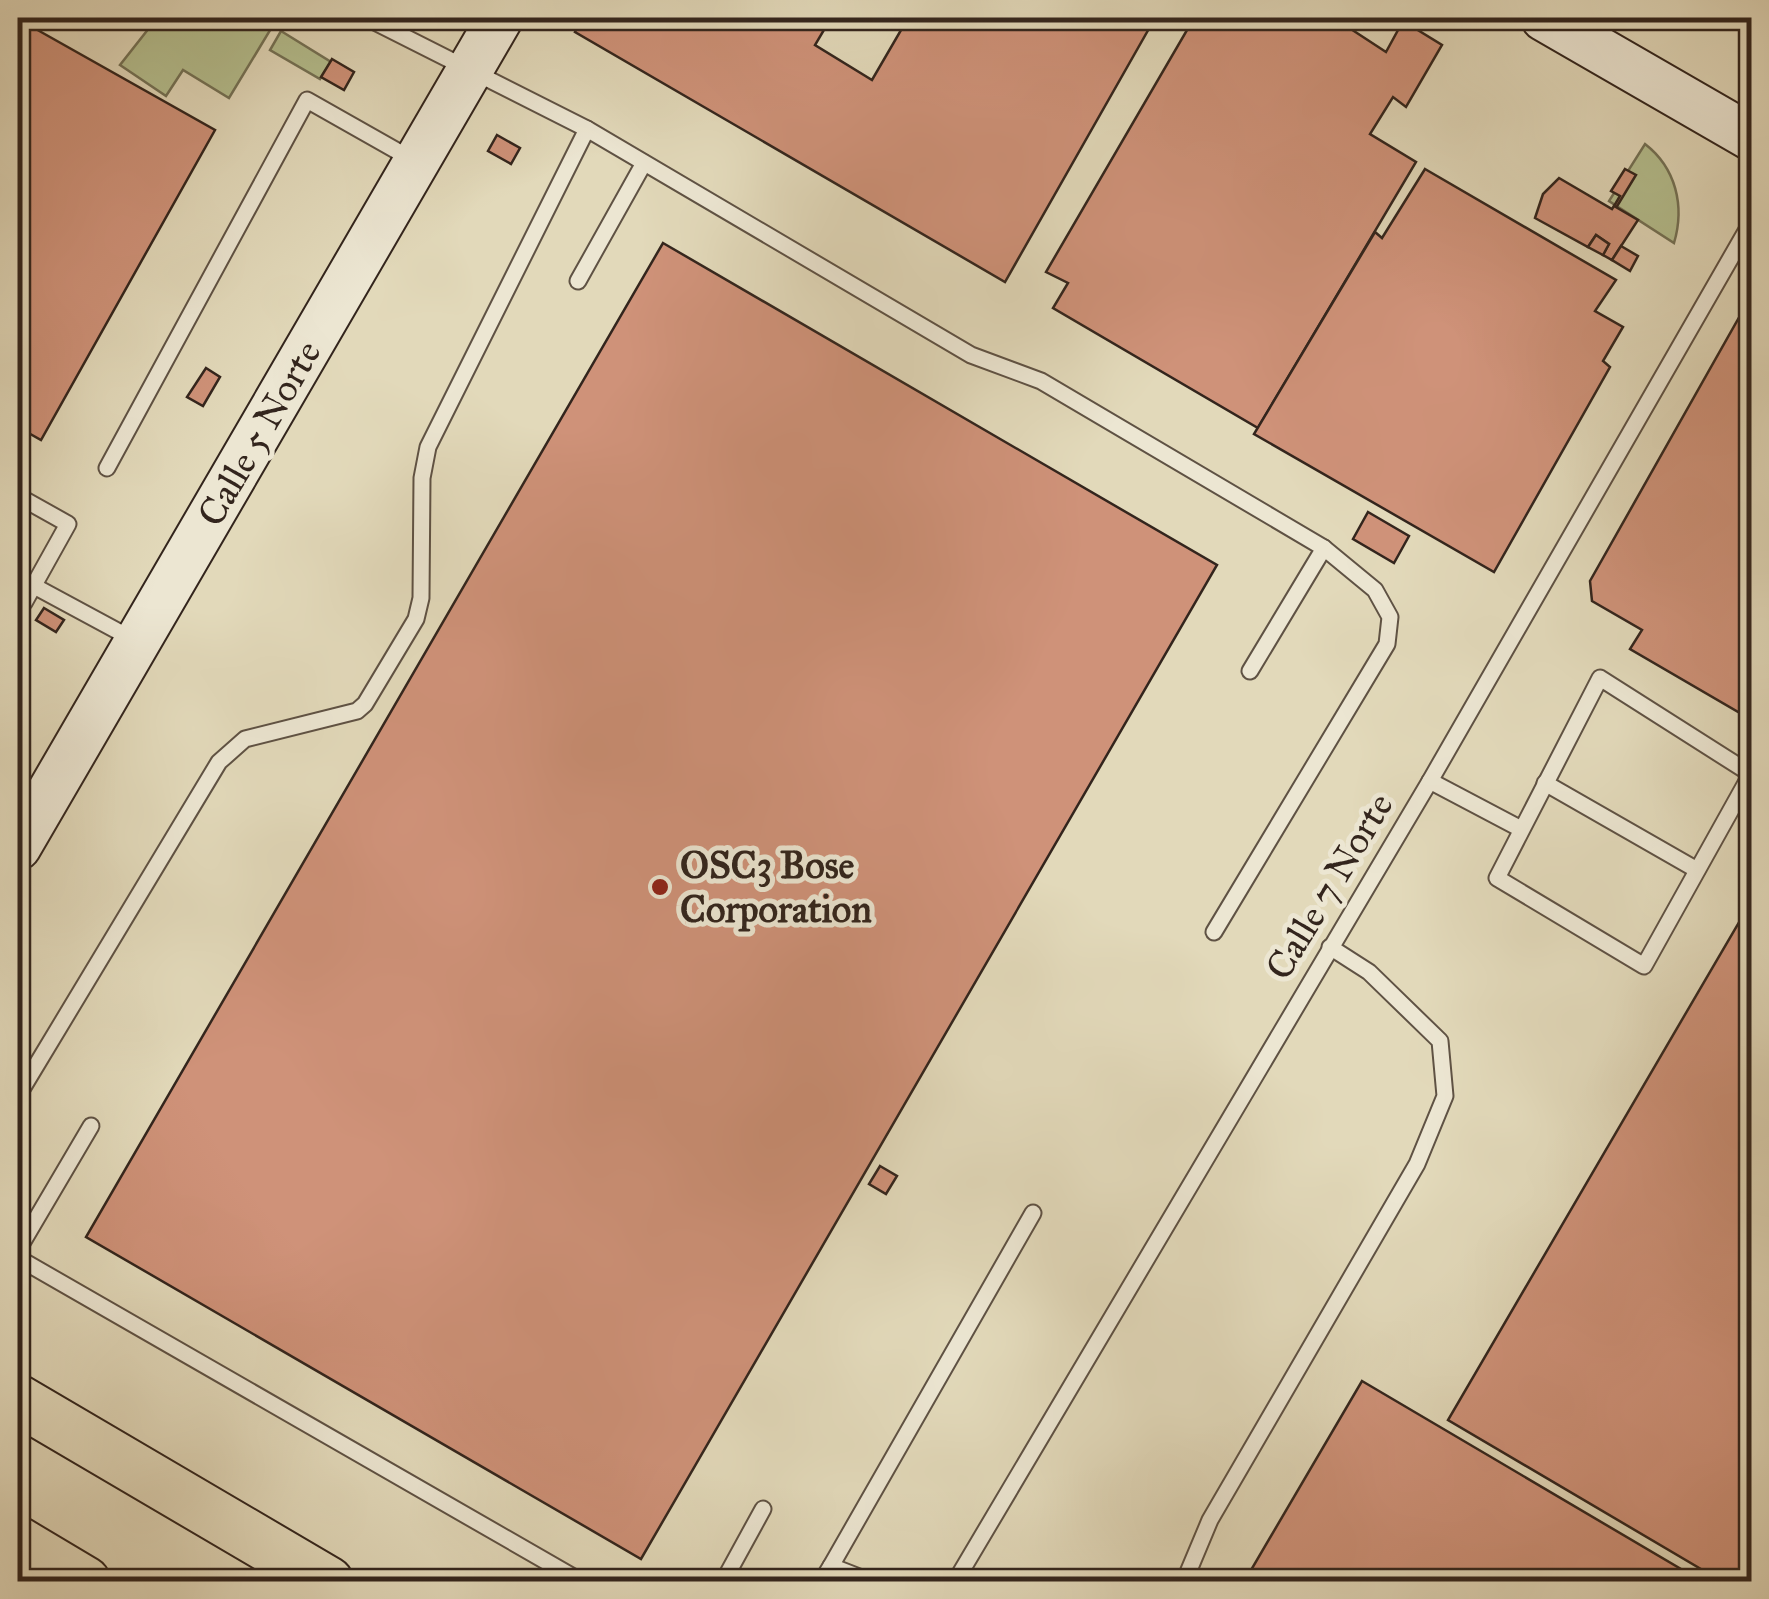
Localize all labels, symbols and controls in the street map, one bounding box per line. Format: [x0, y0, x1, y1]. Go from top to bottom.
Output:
street label: Calle 5 Norte [187, 332, 331, 534]
street label: Calle 7 Norte [1255, 784, 1403, 988]
place label: OSC3 Bose Corporation [680, 842, 872, 932]
marker: OSC3 Bose Corporation [649, 876, 671, 898]

